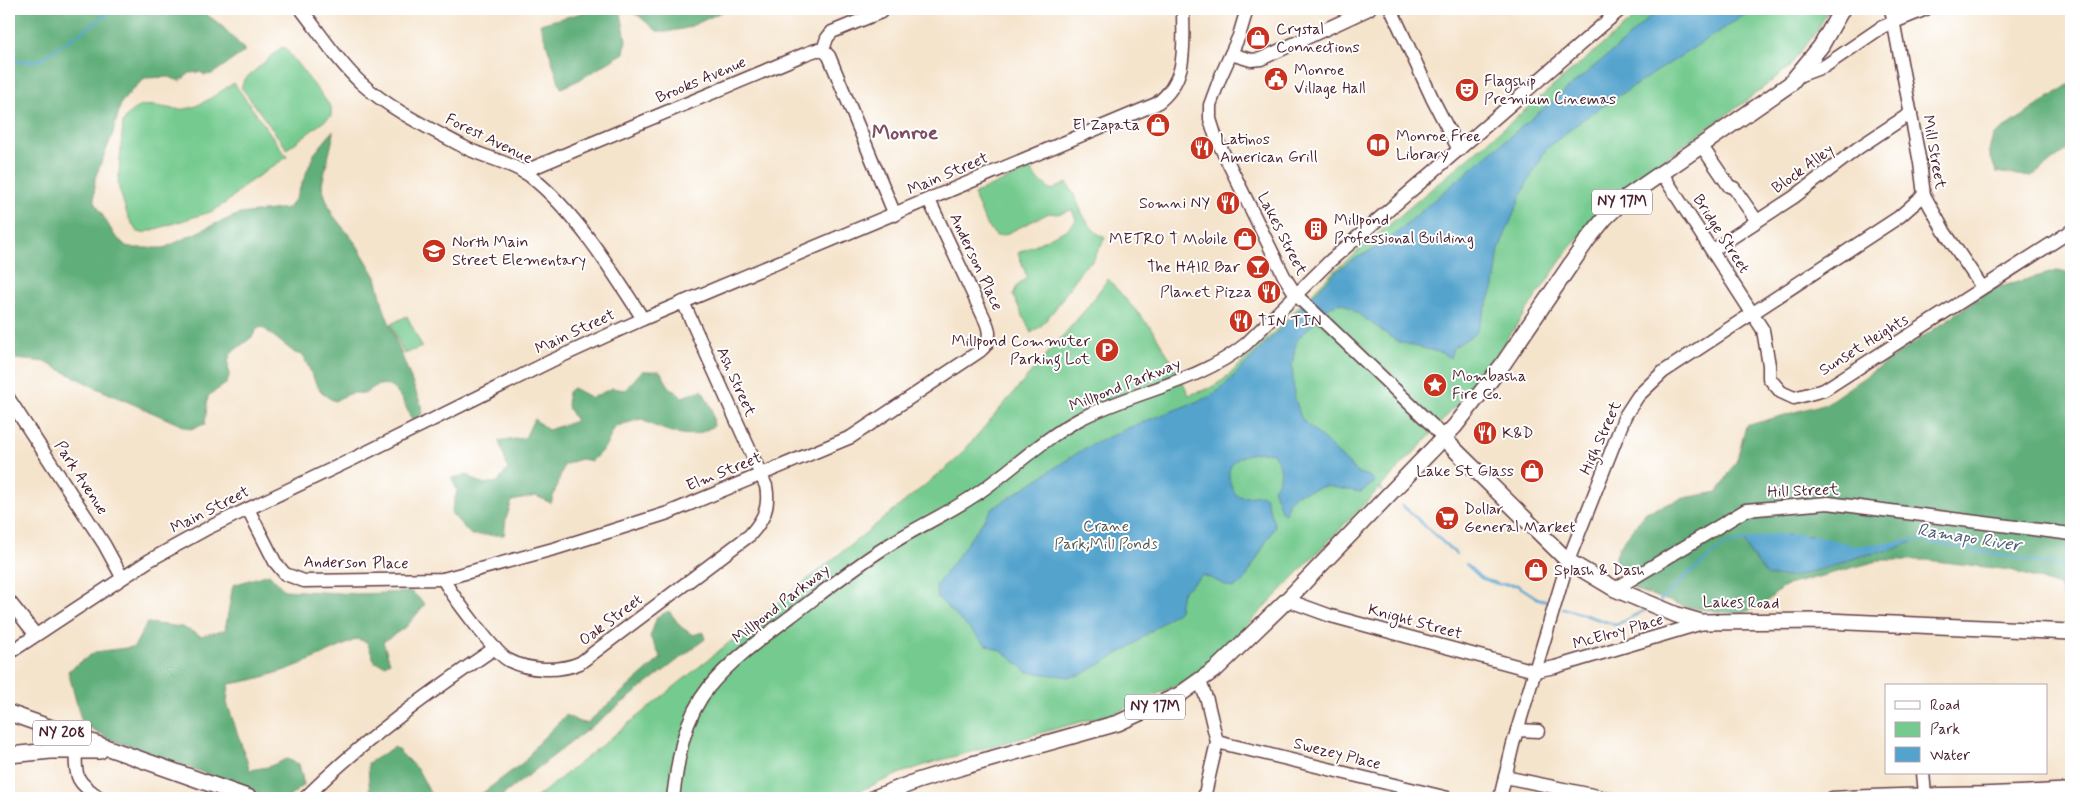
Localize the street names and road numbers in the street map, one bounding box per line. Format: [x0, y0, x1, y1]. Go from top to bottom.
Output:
street label: Brooks Avenue [653, 52, 749, 108]
street label: Forest Avenue [442, 109, 536, 169]
street label: Mill Street [1917, 113, 1951, 191]
street label: Block Alley [1768, 139, 1838, 199]
street label: Main Street [904, 147, 992, 200]
street label: Lakes Street [1252, 189, 1312, 280]
road number: NY 17M [1592, 190, 1652, 214]
street label: Bridge Street [1688, 190, 1754, 278]
street label: Anderson Place [944, 210, 1008, 314]
street label: Main Street [532, 304, 619, 360]
street label: Sunset Heights [1815, 309, 1913, 381]
street label: Ash Street [711, 344, 761, 421]
street label: Millpond Parkway [1066, 353, 1184, 417]
street label: High Street [1575, 397, 1628, 479]
street label: Park Avenue [49, 437, 113, 519]
street label: Elm Street [683, 447, 765, 497]
street label: Hill Street [1767, 479, 1840, 503]
street label: Main Street [167, 481, 253, 539]
street label: Anderson Place [303, 552, 409, 574]
street label: Millpond Parkway [728, 559, 834, 649]
street label: Oak Street [575, 589, 647, 651]
street label: Lakes Road [1702, 592, 1780, 614]
street label: Knight Street [1365, 599, 1465, 646]
street label: McElroy Place [1570, 609, 1666, 655]
road number: NY 17M [1125, 694, 1185, 720]
road number: NY 208 [33, 720, 91, 746]
street label: Swezey Place [1291, 733, 1383, 775]

